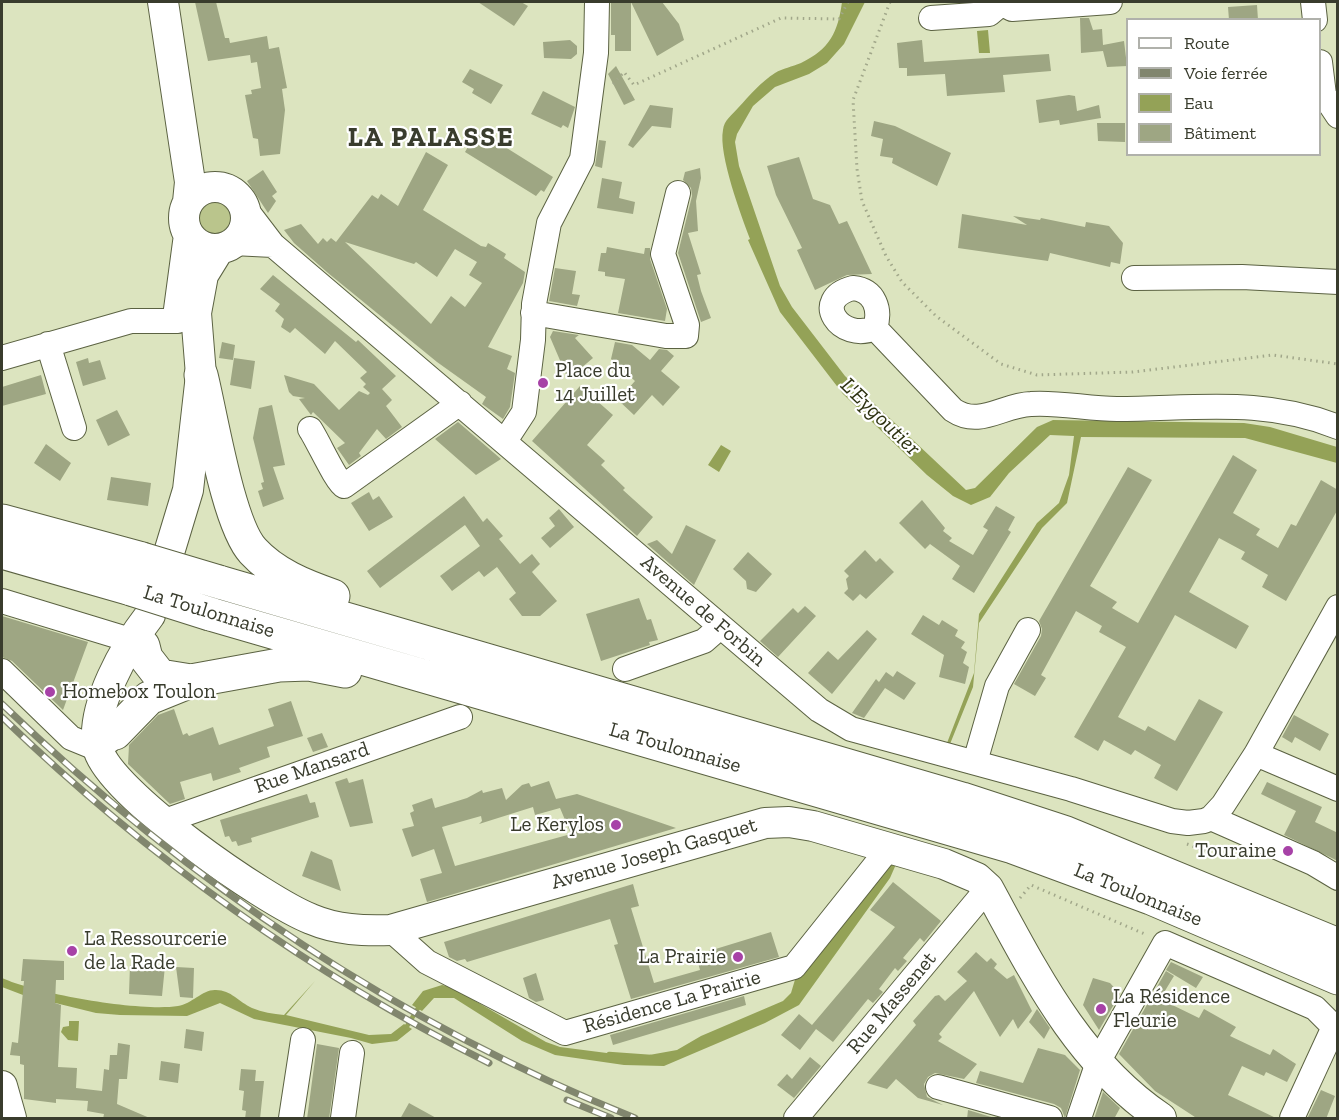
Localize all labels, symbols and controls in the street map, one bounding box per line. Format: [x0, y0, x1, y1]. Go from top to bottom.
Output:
legend [1126, 18, 1321, 156]
text: Route [1184, 32, 1229, 54]
text: Voie ferrée [1184, 62, 1267, 84]
text: Eau [1184, 92, 1213, 114]
district label: LA PALASSE [348, 122, 514, 154]
text: Bâtiment [1184, 122, 1256, 144]
place label: Place du 14 Juillet [555, 358, 635, 408]
water label: L'Eygoutier [835, 373, 925, 461]
marker: Place du 14 Juillet [536, 376, 550, 390]
street label: Avenue de Forbin [635, 550, 771, 672]
street label: La Toulonnaise [140, 580, 278, 644]
place label: Homebox Toulon [62, 679, 216, 705]
marker: Homebox Toulon [43, 685, 57, 699]
street label: La Toulonnaise [606, 717, 744, 779]
street label: Rue Mansard [251, 737, 373, 799]
place label: Le Kerylos [510, 812, 604, 838]
street label: Avenue Joseph Gasquet [548, 813, 760, 895]
marker: Le Kerylos [609, 818, 623, 832]
place label: Touraine [1195, 838, 1276, 864]
marker: Touraine [1281, 844, 1295, 858]
street label: La Toulonnaise [1070, 858, 1206, 932]
place label: La Ressourcerie de la Rade [84, 926, 227, 976]
marker: La Ressourcerie de la Rade [65, 944, 79, 958]
place label: La Prairie [638, 944, 726, 970]
street label: Rue Massenet [842, 947, 942, 1059]
marker: La Prairie [731, 950, 745, 964]
street label: Résidence La Prairie [580, 965, 764, 1039]
place label: La Résidence Fleurie [1113, 984, 1230, 1034]
marker: La Résidence Fleurie [1094, 1002, 1108, 1016]

